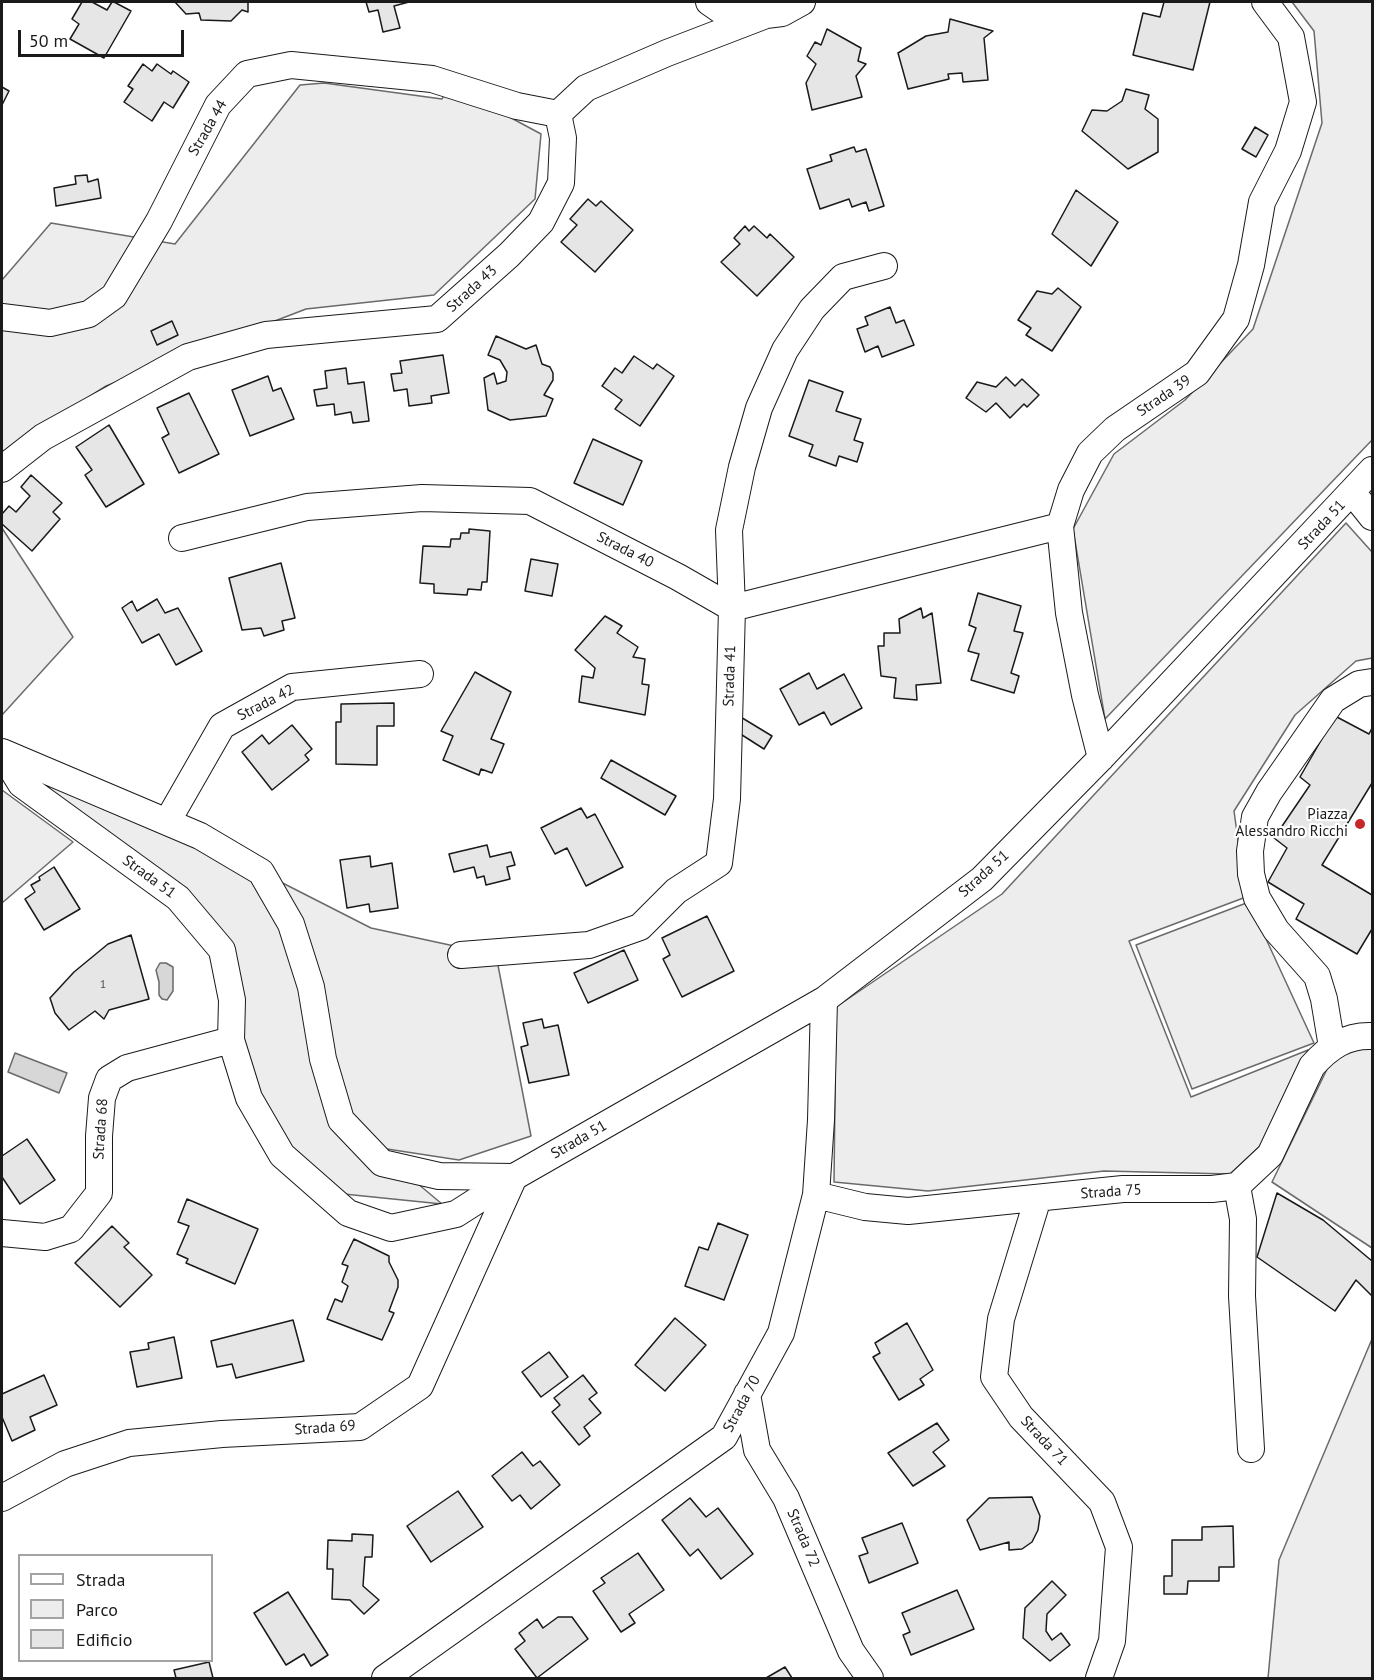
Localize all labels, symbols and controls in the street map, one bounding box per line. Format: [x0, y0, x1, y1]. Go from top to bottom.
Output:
scale bar [21, 18, 188, 56]
text: 50 m [29, 29, 68, 52]
street label: Strada 44 [185, 97, 231, 159]
street label: Strada 43 [443, 262, 501, 316]
street label: Strada 39 [1133, 371, 1195, 421]
street label: Strada 51 [1294, 496, 1350, 554]
street label: Strada 40 [594, 528, 656, 572]
street label: Strada 41 [720, 645, 740, 707]
street label: Strada 42 [235, 681, 297, 725]
place label: Piazza Alessandro Ricchi [1235, 806, 1348, 841]
marker: Piazza Alessandro Ricchi [1353, 817, 1367, 831]
street label: Strada 51 [955, 847, 1013, 901]
street label: Strada 51 [119, 852, 179, 902]
house number: 1 [100, 978, 106, 992]
street label: Strada 68 [90, 1098, 112, 1160]
street label: Strada 51 [548, 1117, 610, 1163]
street label: Strada 75 [1080, 1181, 1142, 1203]
street label: Strada 70 [720, 1373, 764, 1435]
street label: Strada 71 [1016, 1412, 1072, 1470]
street label: Strada 69 [294, 1417, 356, 1439]
street label: Strada 72 [783, 1506, 823, 1570]
legend [18, 1554, 213, 1662]
text: Strada [76, 1568, 125, 1591]
text: Parco [76, 1598, 118, 1621]
text: Edificio [76, 1628, 132, 1651]

